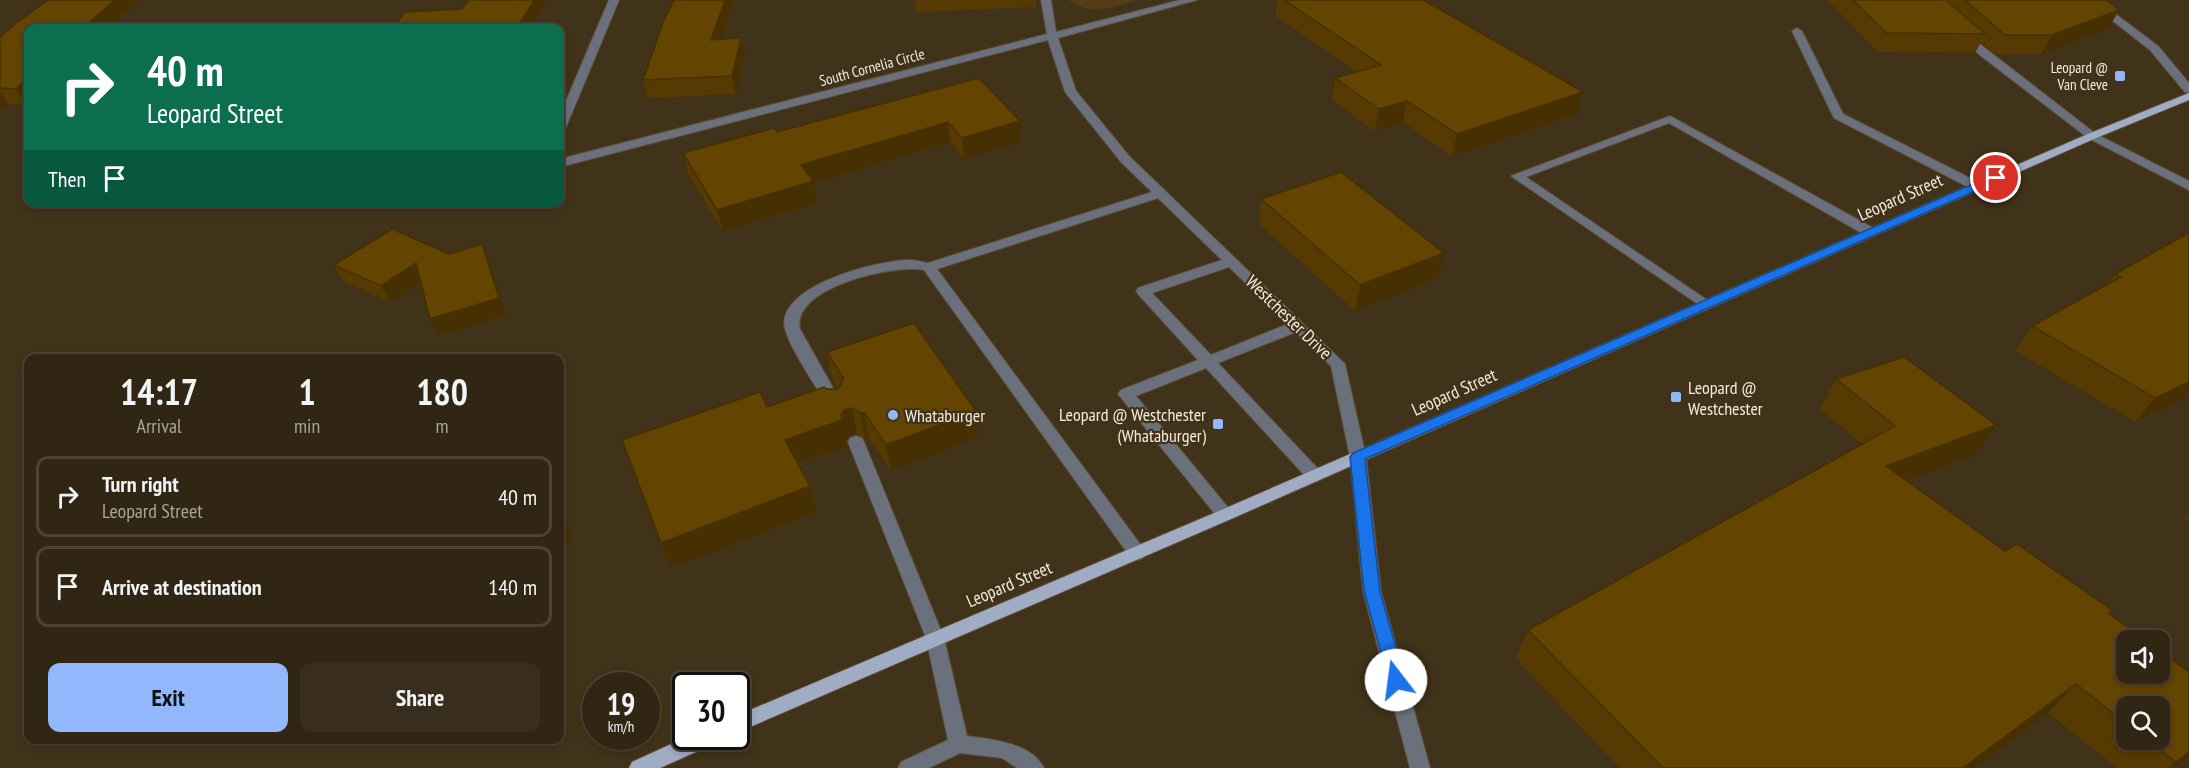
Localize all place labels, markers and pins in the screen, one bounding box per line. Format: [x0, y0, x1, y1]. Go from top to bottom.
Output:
place label: Leopard @ Van Cleve [2051, 58, 2108, 94]
marker: Leopard @ Van Cleve [2113, 69, 2127, 83]
pin [1970, 152, 2021, 203]
place label: Leopard @ Westchester [1688, 376, 1763, 420]
marker: Leopard @ Westchester [1669, 390, 1683, 404]
place label: Leopard @ Westchester (Whataburger) [1059, 403, 1207, 447]
place label: Whataburger [905, 404, 985, 427]
marker: Whataburger [886, 408, 900, 422]
marker: Leopard @ Westchester (Whataburger) [1211, 417, 1225, 431]

